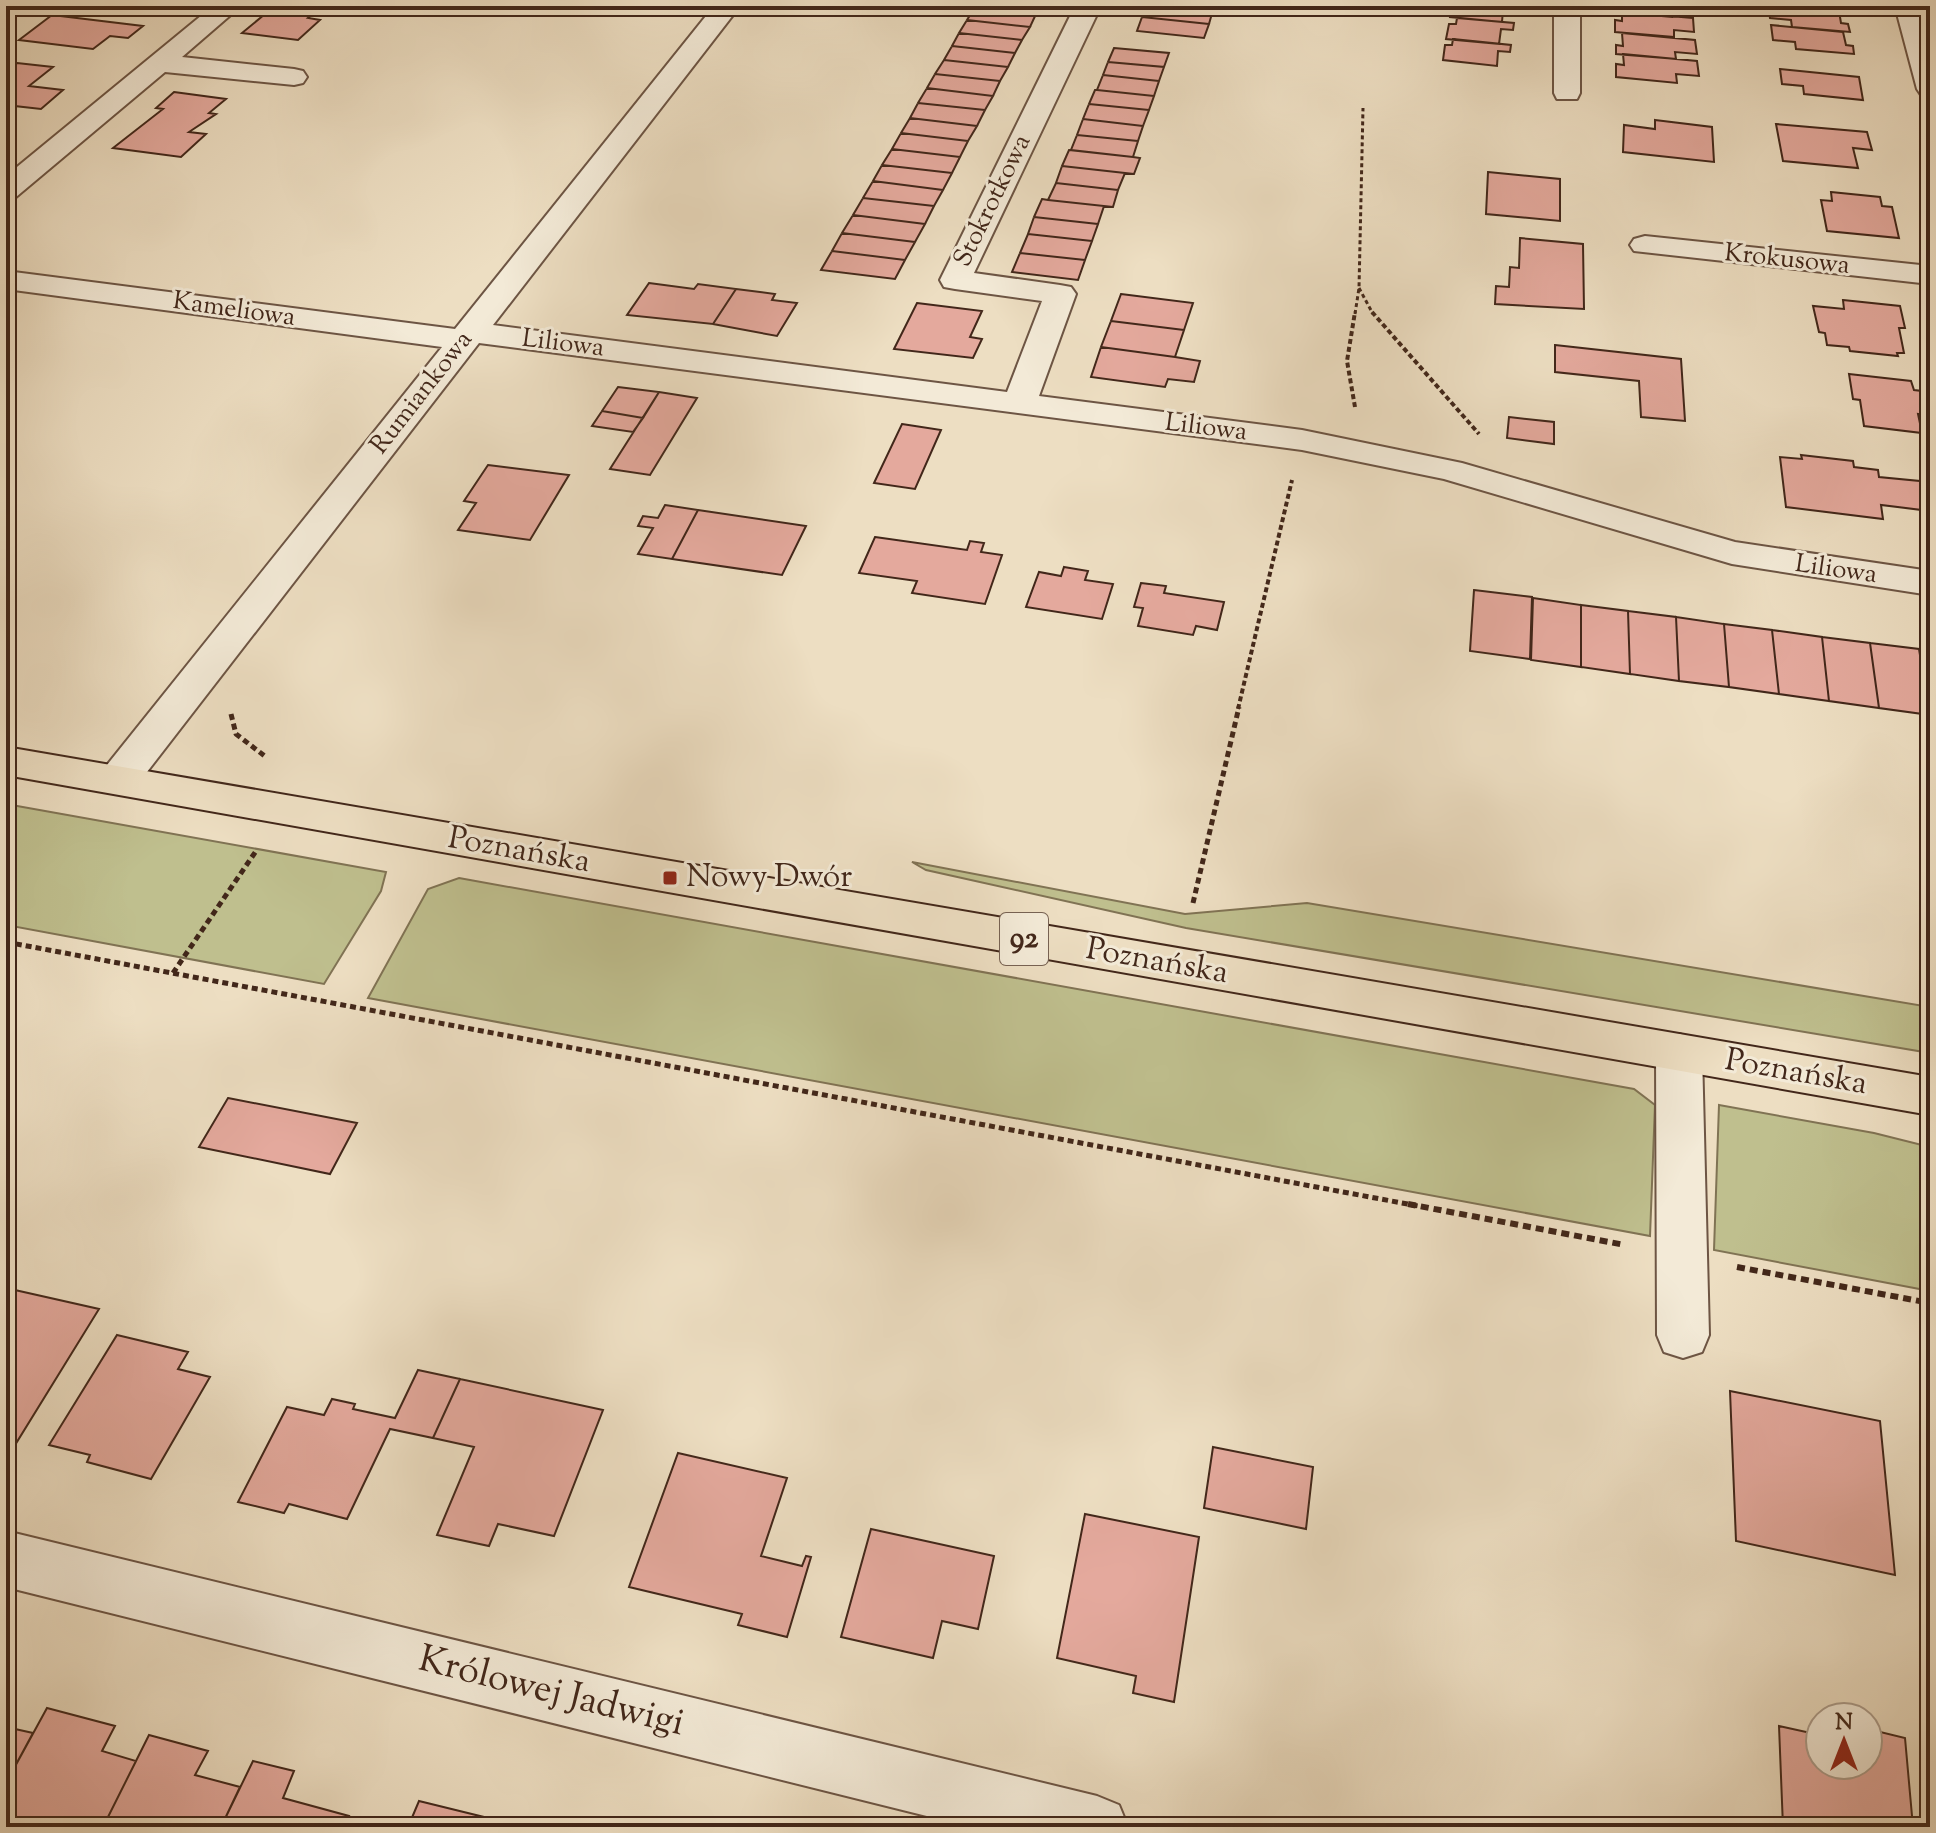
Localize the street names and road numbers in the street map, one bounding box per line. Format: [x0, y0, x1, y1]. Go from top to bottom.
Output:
street label: Stokrotkowa [945, 128, 1041, 274]
street label: Krokusowa [1722, 235, 1852, 285]
street label: Kameliowa [170, 283, 298, 337]
street label: Liliowa [520, 321, 606, 367]
street label: Rumiankowa [362, 323, 482, 463]
street label: Liliowa [1163, 405, 1249, 451]
street label: Liliowa [1793, 546, 1879, 594]
street label: Poznańska [444, 816, 594, 886]
road number: 92 [1000, 913, 1048, 965]
street label: Poznańska [1082, 927, 1232, 997]
street label: Poznańska [1721, 1038, 1871, 1108]
street label: Królowej Jadwigi [412, 1634, 690, 1752]

